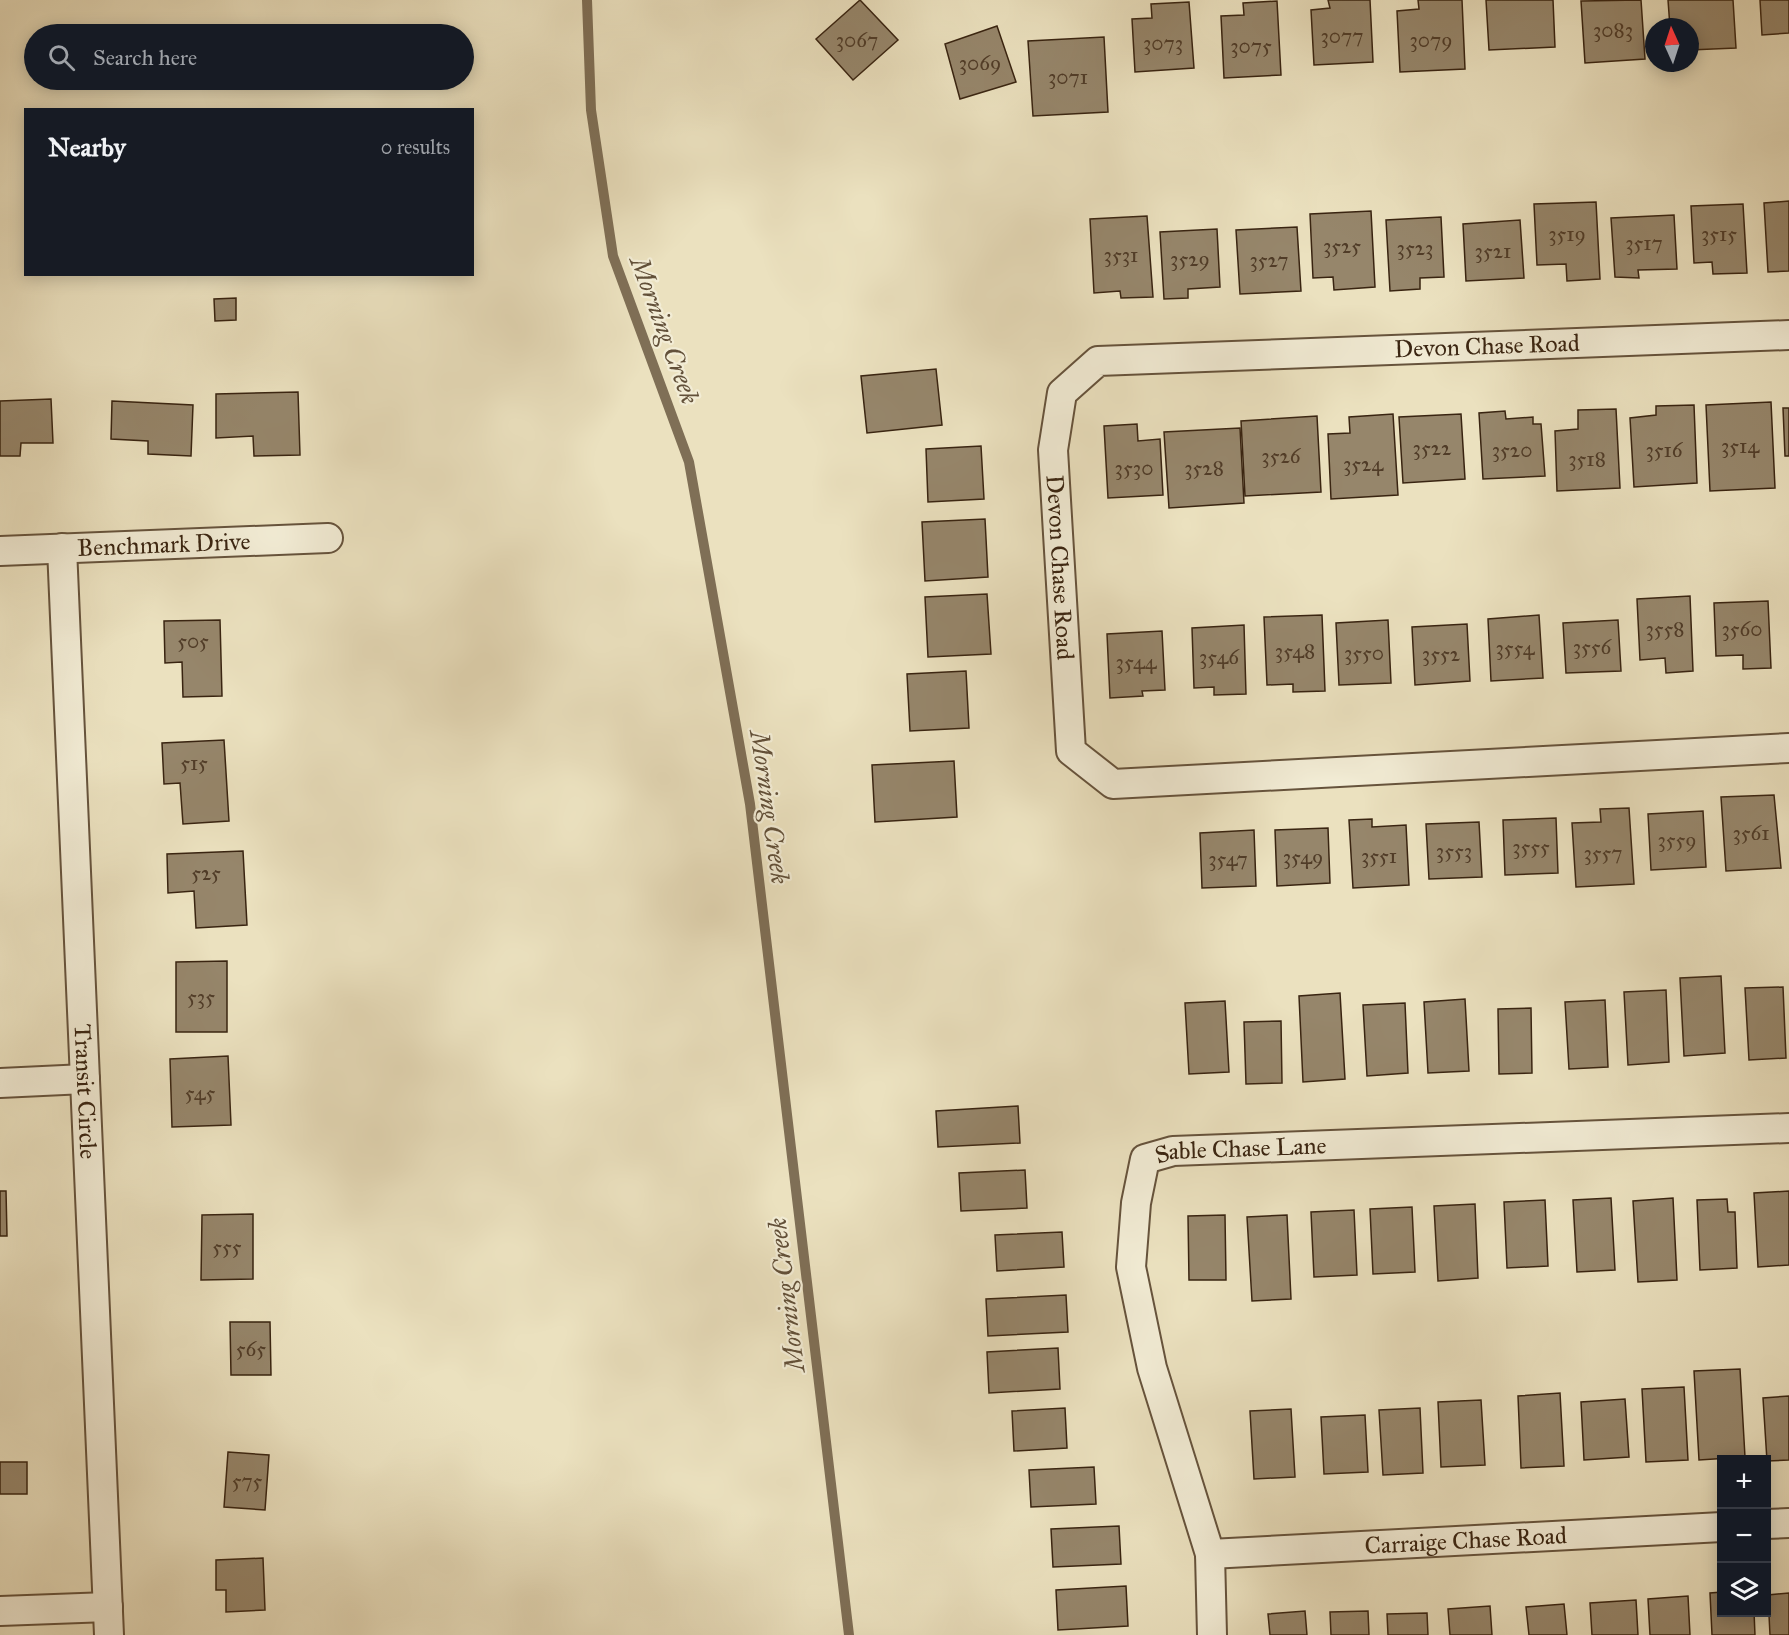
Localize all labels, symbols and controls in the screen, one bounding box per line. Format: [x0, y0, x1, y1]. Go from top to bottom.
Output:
house number: 3083 [1593, 17, 1633, 43]
north arrow [1645, 18, 1699, 72]
house number: 3077 [1320, 23, 1364, 49]
search box [24, 24, 474, 90]
house number: 3067 [836, 27, 878, 53]
house number: 3079 [1409, 27, 1453, 53]
house number: 3073 [1143, 30, 1183, 56]
house number: 3075 [1230, 33, 1272, 59]
icon: search [45, 41, 78, 74]
text: Search here [93, 44, 197, 71]
house number: 3069 [959, 50, 1001, 76]
house number: 3071 [1048, 64, 1088, 90]
text: Nearby [48, 131, 126, 163]
text: 0 results [381, 135, 450, 159]
house number: 3519 [1548, 221, 1586, 247]
house number: 3515 [1701, 221, 1737, 247]
house number: 3517 [1625, 230, 1663, 256]
house number: 3525 [1323, 233, 1361, 259]
house number: 3523 [1397, 235, 1433, 261]
house number: 3521 [1475, 238, 1511, 264]
house number: 3531 [1104, 242, 1138, 268]
house number: 3529 [1170, 246, 1210, 272]
house number: 3527 [1249, 247, 1289, 273]
water label: Morning Creek [622, 249, 707, 409]
street label: Devon Chase Road [1394, 328, 1580, 364]
house number: 3514 [1721, 433, 1760, 459]
house number: 3522 [1413, 435, 1452, 461]
house number: 3520 [1492, 437, 1532, 463]
house number: 3516 [1645, 437, 1684, 463]
house number: 3526 [1261, 443, 1302, 469]
house number: 3518 [1568, 446, 1606, 472]
house number: 3524 [1343, 451, 1384, 477]
house number: 3530 [1115, 455, 1153, 481]
house number: 3528 [1184, 455, 1224, 481]
street label: Devon Chase Road [1040, 474, 1081, 661]
street label: Benchmark Drive [77, 526, 251, 563]
house number: 3558 [1645, 616, 1685, 642]
house number: 3560 [1721, 616, 1763, 642]
house number: 505 [177, 628, 209, 654]
house number: 3556 [1573, 634, 1613, 660]
house number: 3554 [1495, 635, 1536, 661]
house number: 3548 [1275, 638, 1315, 664]
house number: 3550 [1344, 640, 1384, 666]
house number: 3552 [1422, 641, 1461, 667]
house number: 3546 [1199, 644, 1240, 670]
house number: 3544 [1115, 649, 1158, 675]
water label: Morning Creek [743, 725, 797, 886]
house number: 515 [180, 750, 208, 776]
house number: 3561 [1732, 820, 1770, 846]
house number: 3559 [1657, 827, 1697, 853]
house number: 3555 [1512, 834, 1550, 860]
house number: 3553 [1436, 838, 1472, 864]
house number: 3557 [1583, 840, 1623, 866]
house number: 3551 [1361, 843, 1397, 869]
house number: 3549 [1283, 844, 1323, 870]
house number: 3547 [1208, 846, 1248, 872]
house number: 525 [191, 860, 221, 886]
house number: 535 [187, 984, 215, 1010]
street label: Transit Circle [68, 1023, 103, 1160]
house number: 545 [185, 1080, 216, 1106]
street label: Sable Chase Lane [1151, 1130, 1327, 1170]
water label: Morning Creek [761, 1216, 812, 1377]
house number: 555 [212, 1234, 242, 1260]
house number: 565 [236, 1336, 266, 1362]
map controls [1717, 1455, 1771, 1617]
button: + [1717, 1455, 1771, 1509]
house number: 575 [232, 1468, 263, 1494]
button: − [1717, 1509, 1771, 1563]
street label: Carraige Chase Road [1364, 1520, 1568, 1561]
button: layers [1717, 1563, 1771, 1617]

